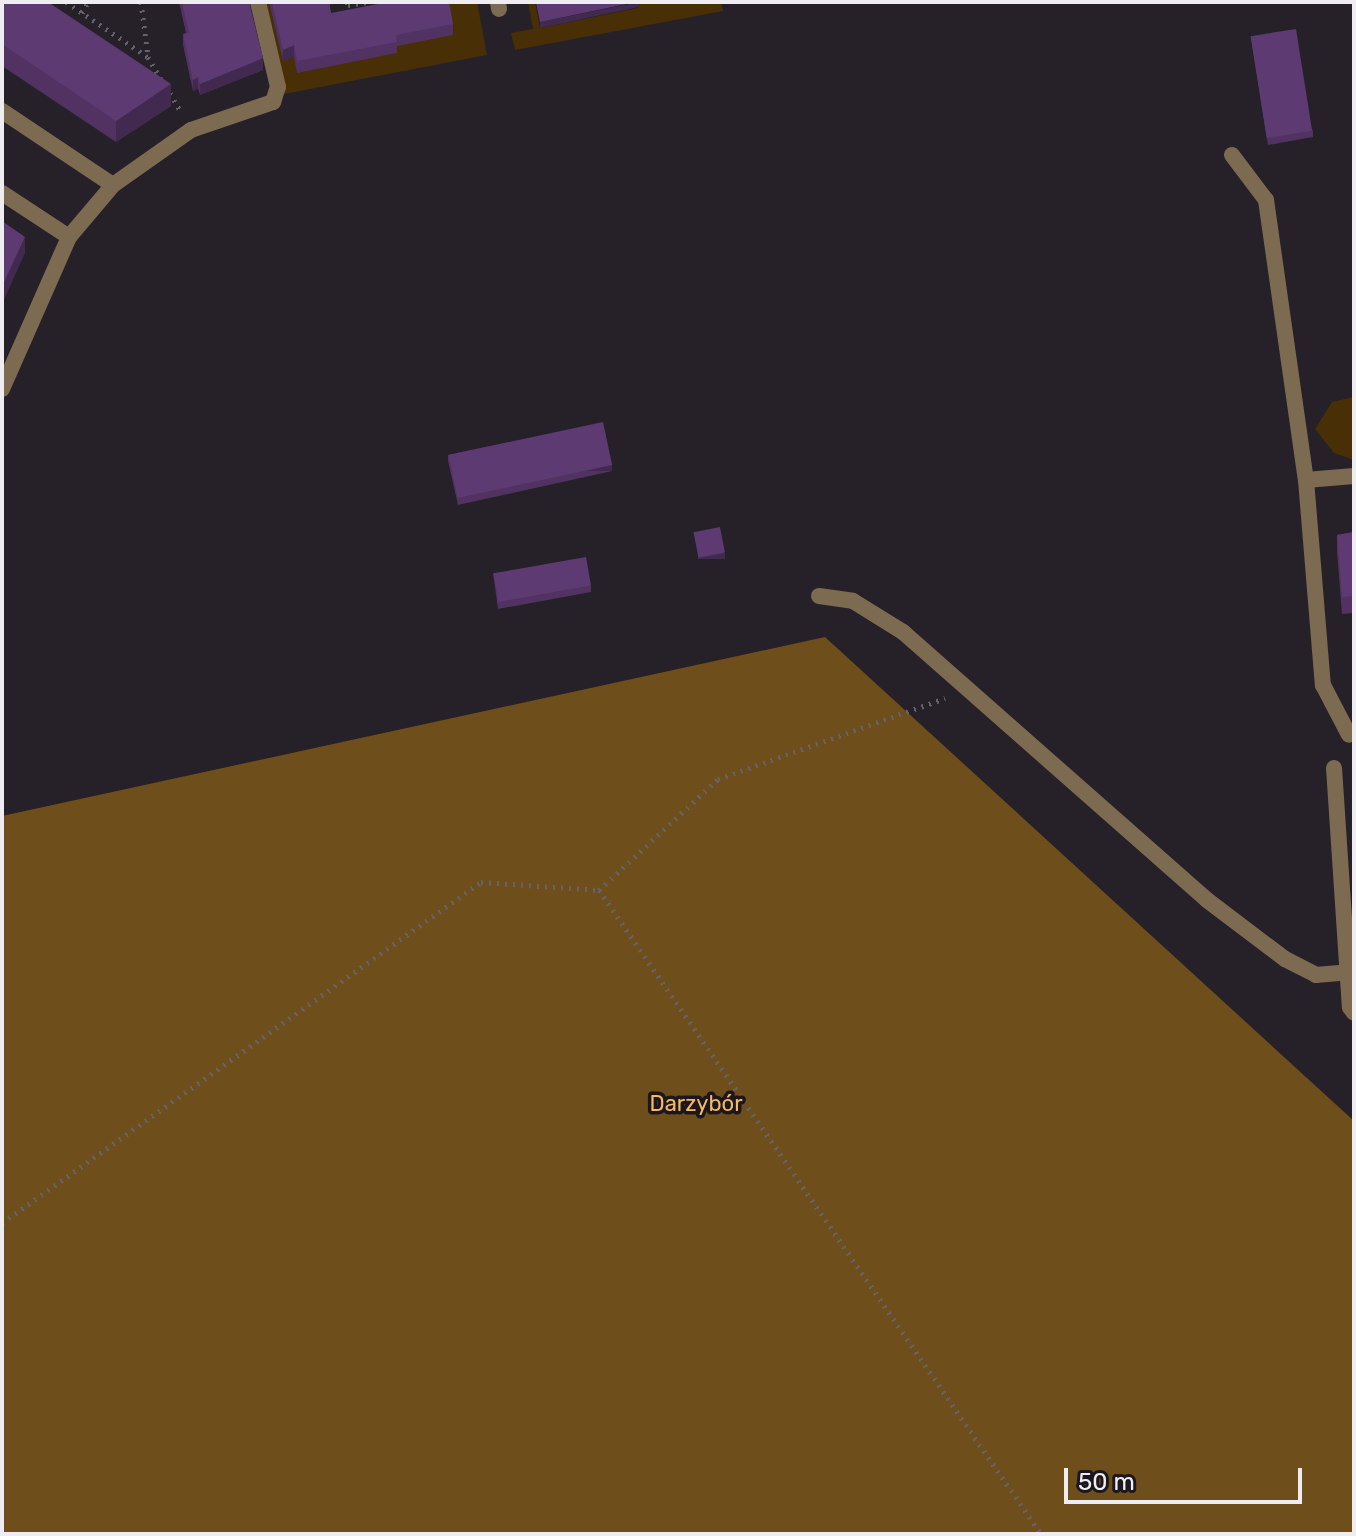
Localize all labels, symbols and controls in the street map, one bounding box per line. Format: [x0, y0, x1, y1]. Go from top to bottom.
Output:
park label: Darzybór [649, 1091, 743, 1117]
scale bar [1068, 1452, 1306, 1502]
text: 50 m [1078, 1468, 1135, 1496]

